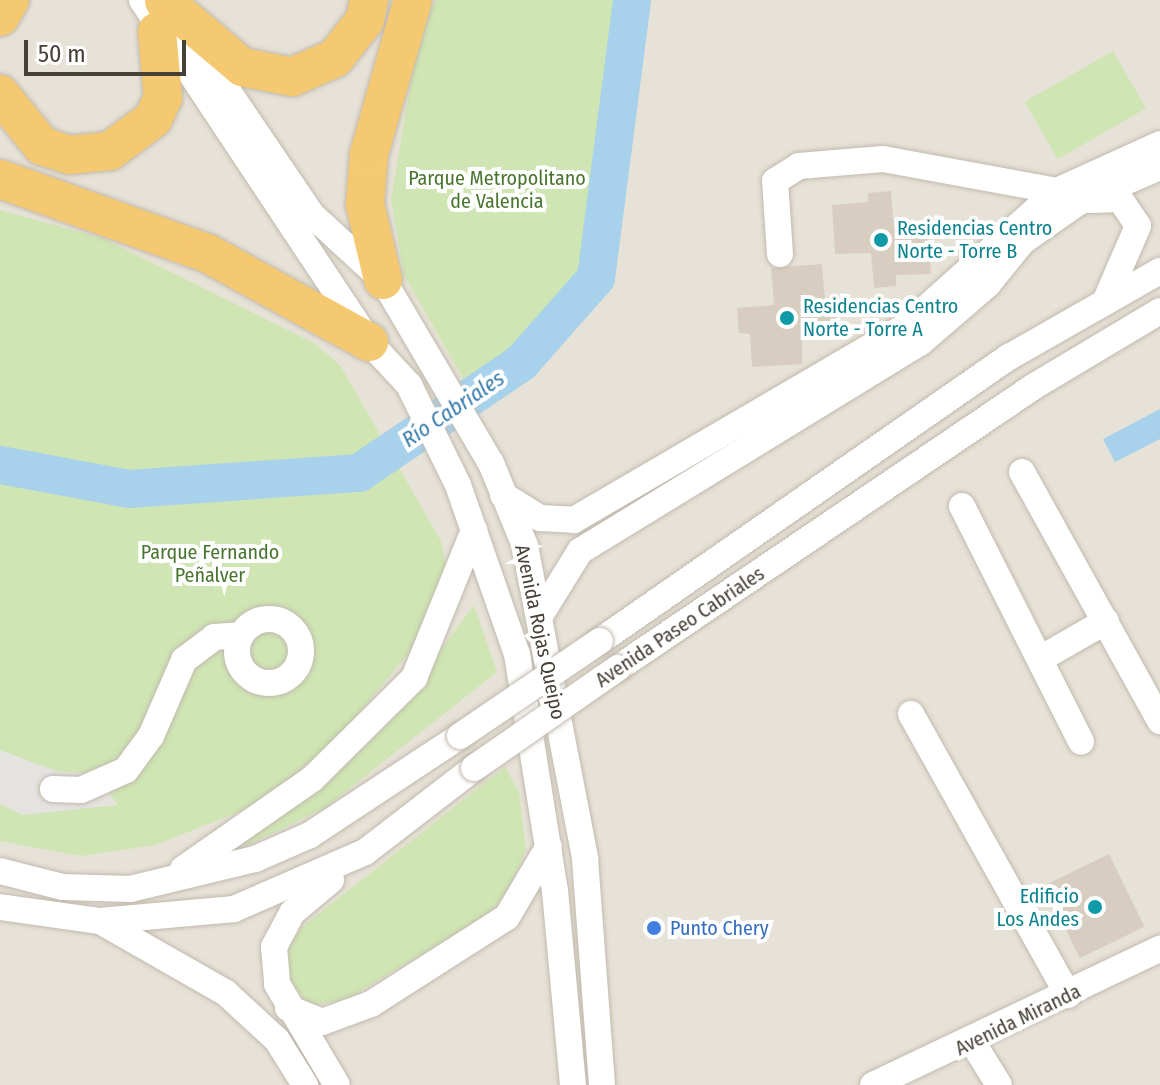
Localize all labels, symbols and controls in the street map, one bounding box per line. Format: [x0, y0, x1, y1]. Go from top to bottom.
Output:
scale bar [28, 24, 190, 74]
text: 50 m [38, 40, 86, 68]
park label: Parque Metropolitano de Valencia [408, 166, 586, 213]
place label: Residencias Centro Norte - Torre B [897, 216, 1052, 263]
marker: Residencias Centro Norte - Torre B [872, 231, 890, 249]
place label: Residencias Centro Norte - Torre A [803, 294, 958, 341]
marker: Residencias Centro Norte - Torre A [778, 309, 796, 327]
water label: Río Cabriales [397, 365, 509, 453]
park label: Parque Fernando Peñalver [141, 541, 279, 588]
street label: Avenida Rojas Queipo [510, 542, 570, 722]
street label: Avenida Paseo Cabriales [591, 562, 769, 692]
place label: Edificio Los Andes [997, 884, 1079, 931]
marker: Edificio Los Andes [1086, 898, 1104, 916]
place label: Punto Chery [670, 916, 769, 940]
marker: Punto Chery [645, 919, 663, 937]
street label: Avenida Miranda [951, 979, 1085, 1061]

